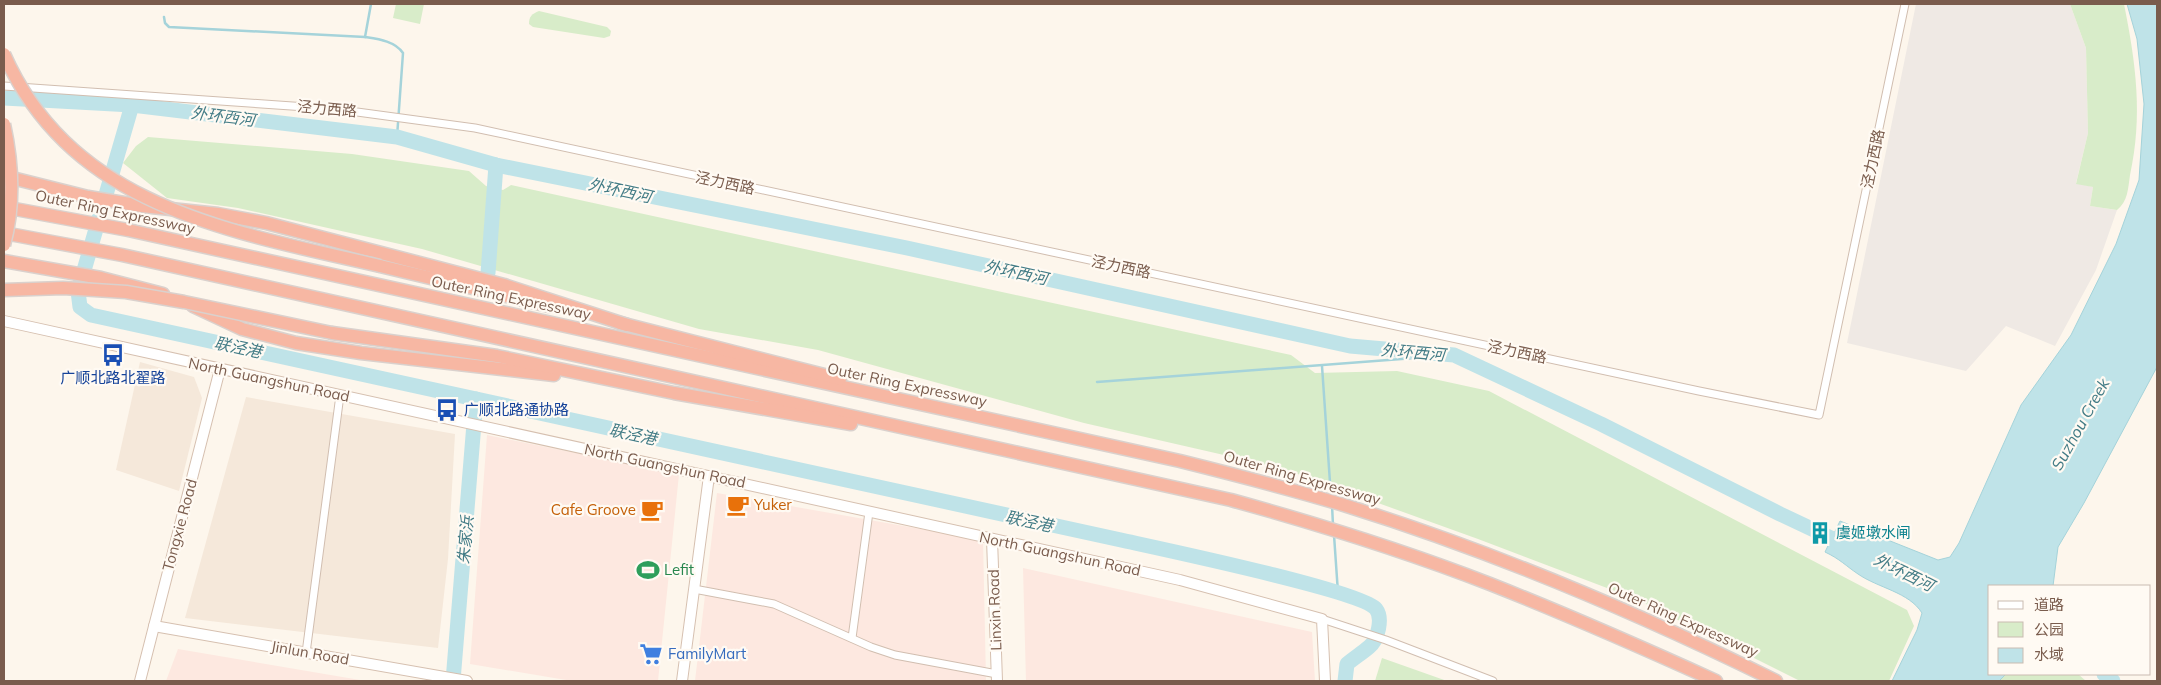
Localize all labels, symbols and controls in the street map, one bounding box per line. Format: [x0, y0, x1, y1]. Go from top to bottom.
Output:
street label: 泾力西路 [296, 96, 358, 121]
water label: 外环西河 [190, 102, 259, 130]
street label: 泾力西路 [1857, 128, 1888, 190]
street label: 泾力西路 [694, 167, 756, 198]
water label: 外环西河 [587, 174, 656, 207]
street label: Outer Ring Expressway [34, 185, 197, 238]
street label: 泾力西路 [1090, 251, 1152, 282]
water label: 外环西河 [983, 256, 1052, 289]
street label: Outer Ring Expressway [430, 271, 593, 324]
water label: 联泾港 [212, 332, 266, 362]
street label: 泾力西路 [1486, 336, 1548, 367]
water label: 外环西河 [1380, 339, 1449, 365]
bus stop icon: 广顺北路北翟路 [100, 342, 126, 368]
street label: North Guangshun Road [187, 353, 351, 406]
street label: Outer Ring Expressway [826, 358, 989, 411]
place label: 广顺北路北翟路 [60, 368, 166, 387]
water label: Suzhou Creek [2047, 374, 2114, 473]
bus stop icon: 广顺北路通协路 [434, 397, 460, 423]
place label: 广顺北路通协路 [464, 400, 569, 419]
water label: 联泾港 [607, 419, 661, 449]
street label: North Guangshun Road [583, 439, 747, 492]
street label: Outer Ring Expressway [1221, 446, 1383, 509]
street label: Tongxie Road [158, 477, 201, 573]
cafe icon: Yuker [725, 492, 751, 518]
place label: Yuker [753, 495, 792, 514]
cafe icon: Cafe Groove [639, 497, 665, 523]
place label: Cafe Groove [551, 500, 636, 519]
water label: 联泾港 [1003, 506, 1057, 536]
water label: 朱家浜 [453, 513, 477, 565]
building icon: 虞姬墩水闸 [1807, 520, 1833, 546]
place label: 虞姬墩水闸 [1836, 523, 1911, 542]
street label: North Guangshun Road [978, 527, 1142, 580]
water label: 外环西河 [1871, 549, 1940, 596]
sports icon: Lefit [635, 557, 661, 583]
place label: Lefit [664, 560, 694, 579]
street label: Linxin Road [984, 569, 1005, 651]
street label: Outer Ring Expressway [1605, 578, 1761, 661]
legend [1988, 585, 2151, 675]
text: 道路 [2034, 595, 2064, 614]
text: 公园 [2034, 620, 2064, 639]
street label: Jinlun Road [270, 636, 351, 669]
supermarket icon: FamilyMart [638, 641, 664, 667]
place label: FamilyMart [668, 644, 746, 663]
text: 水域 [2034, 645, 2064, 664]

